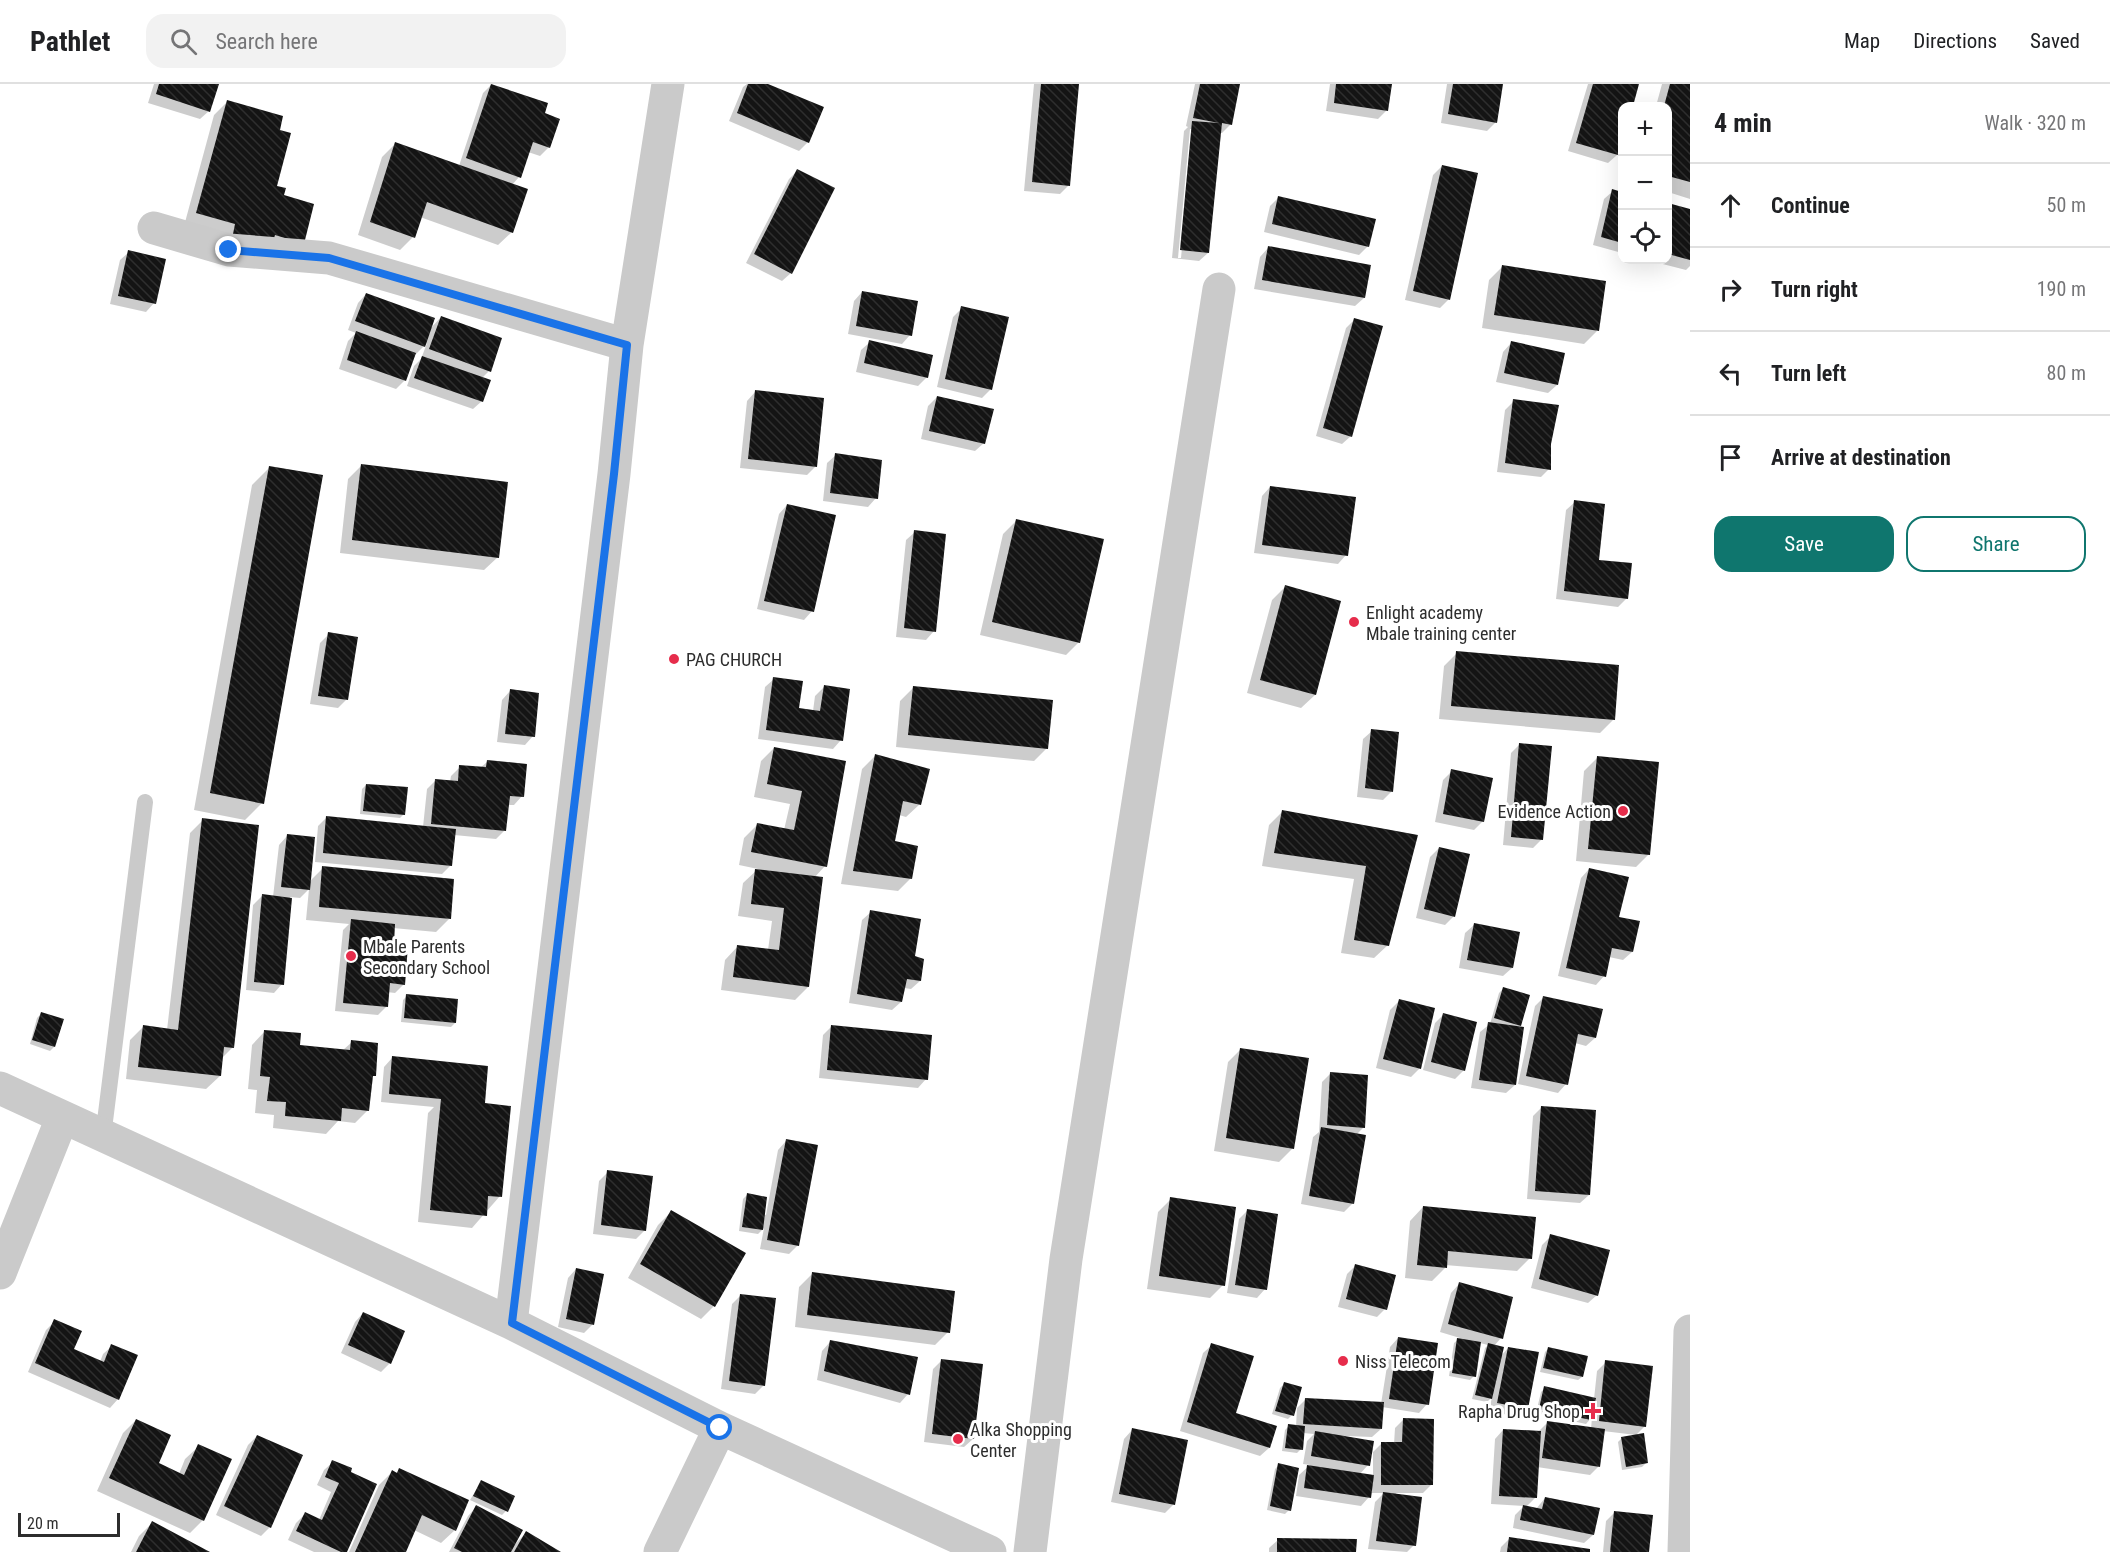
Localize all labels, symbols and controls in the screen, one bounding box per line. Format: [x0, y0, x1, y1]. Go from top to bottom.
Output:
search box [146, 14, 566, 68]
text: Pathlet [30, 25, 110, 58]
icon: search [167, 25, 200, 58]
text: Search here [215, 29, 318, 54]
text: Map [1844, 29, 1880, 53]
text: Directions [1913, 29, 1997, 53]
text: Saved [2030, 29, 2080, 53]
map controls [1618, 102, 1672, 264]
button: + [1618, 102, 1672, 156]
text: 4 min [1714, 108, 1772, 138]
text: Walk · 320 m [1985, 111, 2086, 135]
button: − [1618, 156, 1672, 210]
icon: ahead [1714, 189, 1747, 222]
text: Continue [1771, 193, 1850, 218]
text: 50 m [2047, 193, 2086, 217]
button: locate [1618, 210, 1672, 264]
route end [215, 236, 241, 262]
icon: right [1714, 273, 1747, 306]
text: Turn right [1771, 277, 1858, 302]
text: 190 m [2037, 277, 2086, 301]
icon: left [1714, 357, 1747, 390]
text: Turn left [1771, 361, 1846, 386]
text: 80 m [2047, 361, 2086, 385]
icon: arrive [1714, 441, 1747, 474]
text: Arrive at destination [1771, 445, 1951, 470]
button: Save [1714, 516, 1894, 572]
button: Share [1906, 516, 2086, 572]
place label: Enlight academy Mbale training center [1366, 602, 1517, 644]
marker: Enlight academy Mbale training center [1347, 615, 1361, 629]
place label: PAG CHURCH [686, 649, 782, 670]
marker: PAG CHURCH [667, 652, 681, 666]
place label: Evidence Action [1498, 801, 1611, 822]
marker: Evidence Action [1616, 804, 1630, 818]
place label: Mbale Parents Secondary School [363, 936, 490, 978]
marker: Mbale Parents Secondary School [344, 949, 358, 963]
place label: Niss Telecom [1355, 1351, 1451, 1372]
marker: Niss Telecom [1336, 1354, 1350, 1368]
place label: Rapha Drug Shop [1458, 1401, 1580, 1422]
marker: Rapha Drug Shop [1584, 1402, 1602, 1420]
route start [706, 1414, 732, 1440]
place label: Alka Shopping Center [970, 1419, 1072, 1461]
marker: Alka Shopping Center [951, 1432, 965, 1446]
scale bar [18, 1510, 120, 1538]
text: 20 m [27, 1514, 59, 1533]

